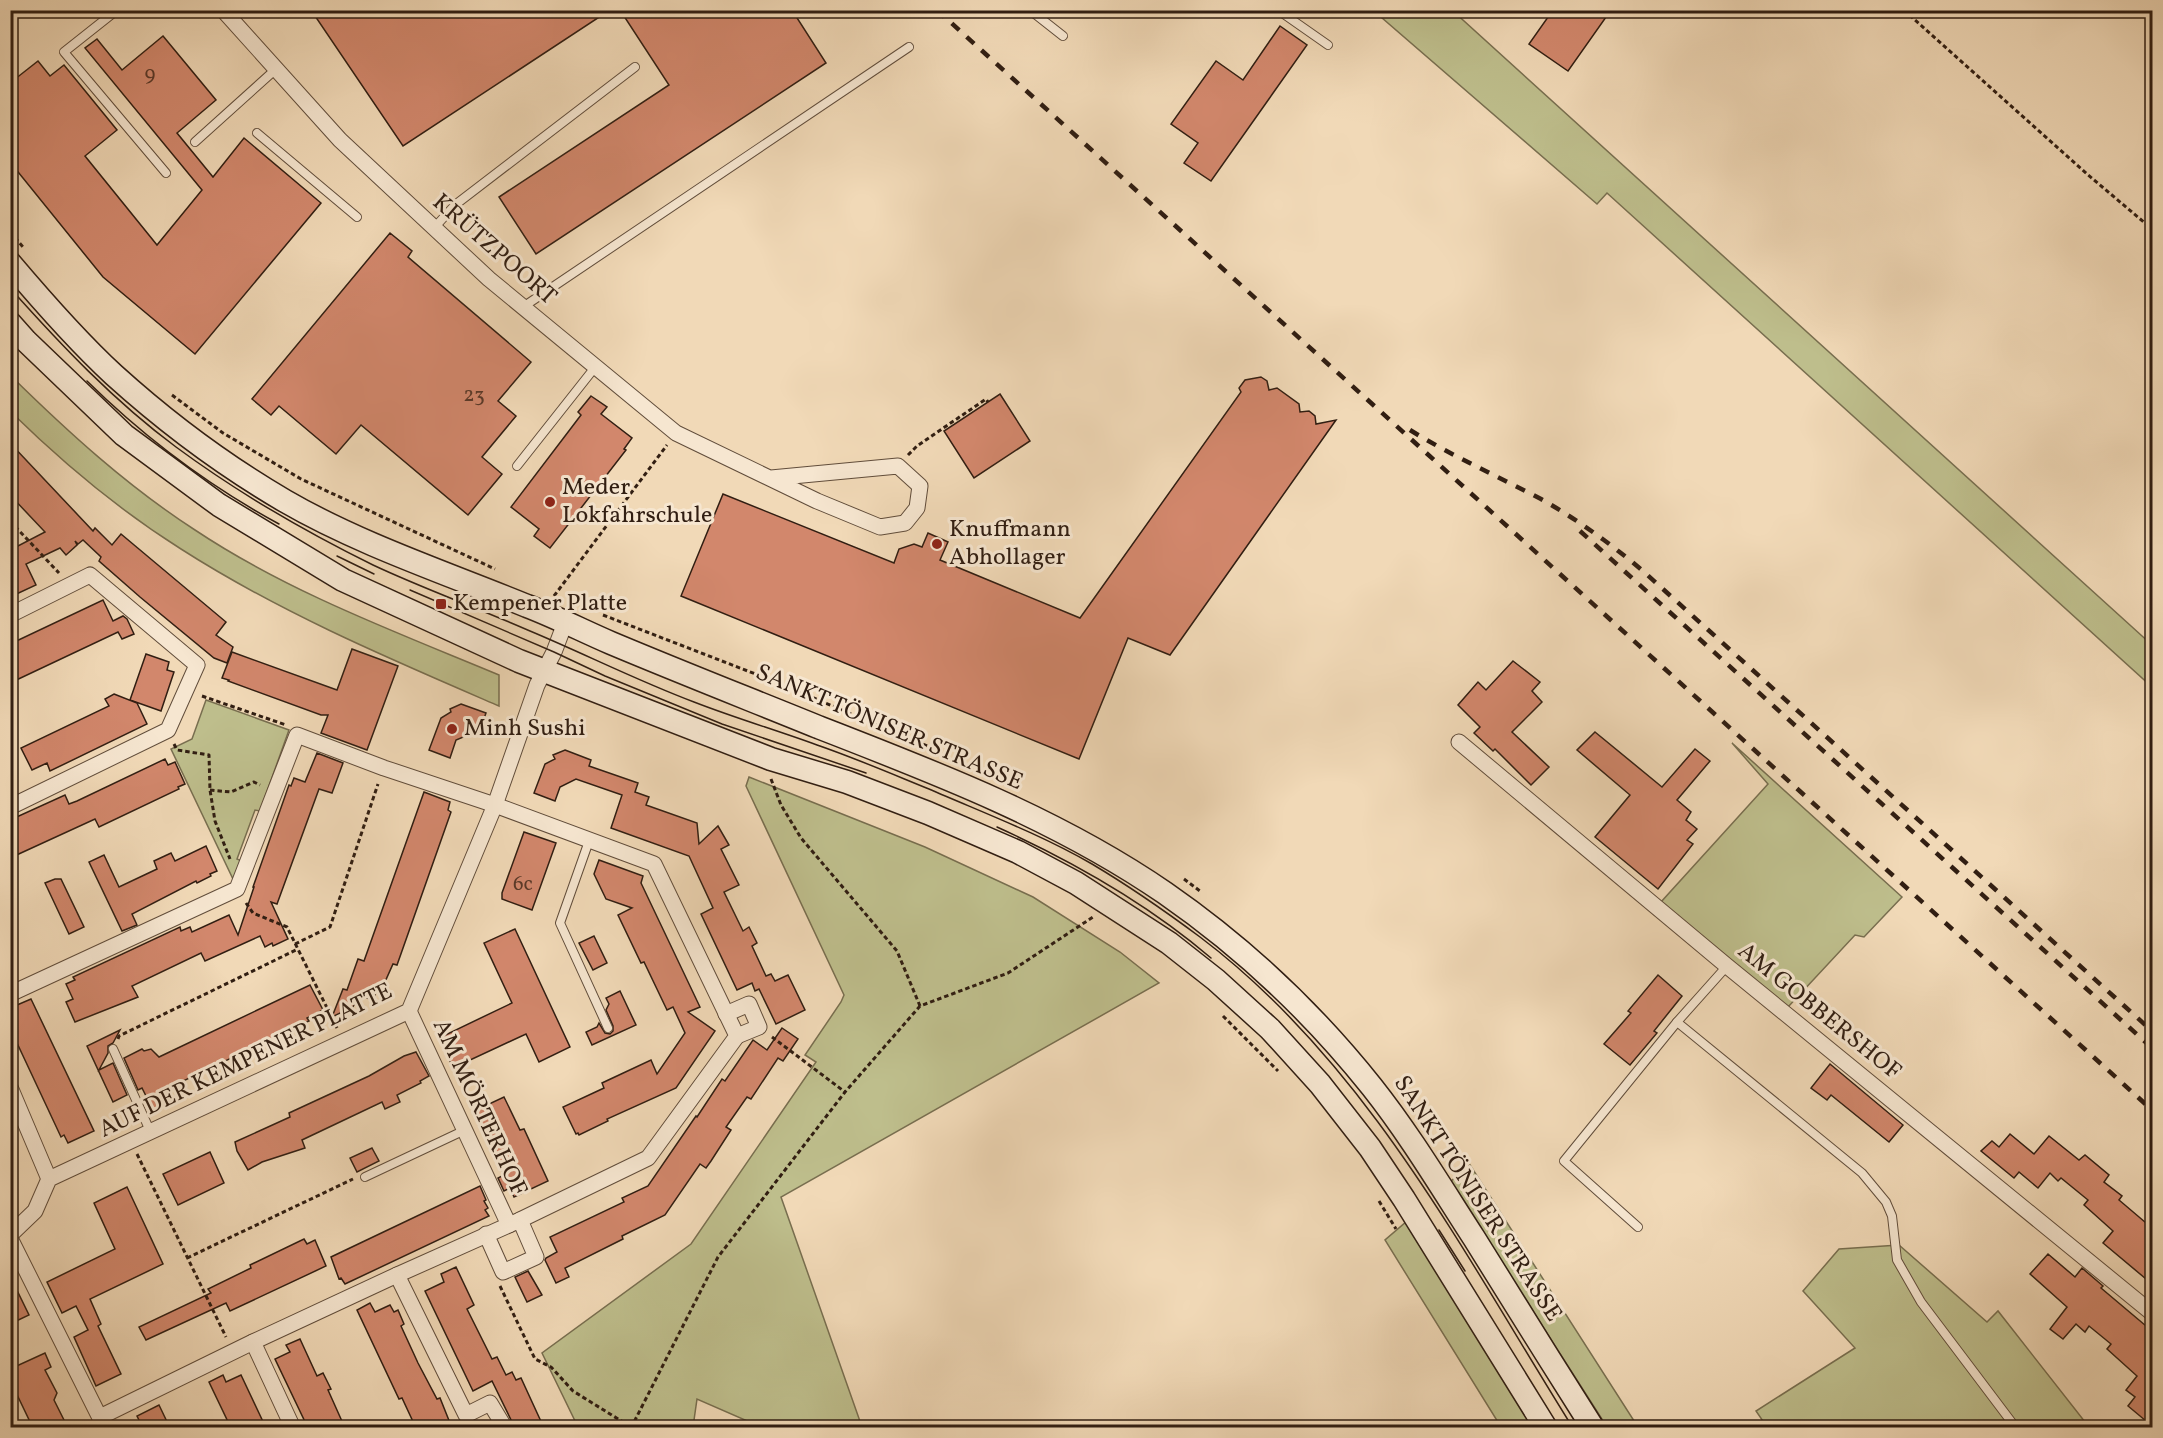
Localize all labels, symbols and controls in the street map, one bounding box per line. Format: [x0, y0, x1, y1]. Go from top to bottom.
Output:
house number: 9 [145, 60, 156, 89]
street label: KRÜTZPOORT [424, 186, 564, 314]
house number: 23 [463, 381, 485, 410]
place label: Meder Lokfahrschule [562, 471, 712, 533]
marker: Meder Lokfahrschule [543, 495, 557, 509]
place label: Knuffmann Abhollager [949, 513, 1071, 575]
marker: Knuffmann Abhollager [930, 537, 944, 551]
place label: Kempener Platte [453, 587, 627, 621]
marker: Kempener Platte [434, 597, 448, 611]
street label: SANKT TÖNISER STRASSE [750, 656, 1028, 800]
place label: Minh Sushi [464, 712, 586, 746]
marker: Minh Sushi [445, 722, 459, 736]
house number: 6c [513, 870, 533, 899]
street label: AM GOBBERSHOF [1730, 935, 1908, 1089]
street label: AUF DER KEMPENER PLATTE [93, 975, 399, 1147]
street label: AM MÖRTERHOF [423, 1014, 535, 1202]
street label: SANKT TÖNISER STRASSE [1384, 1069, 1570, 1329]

